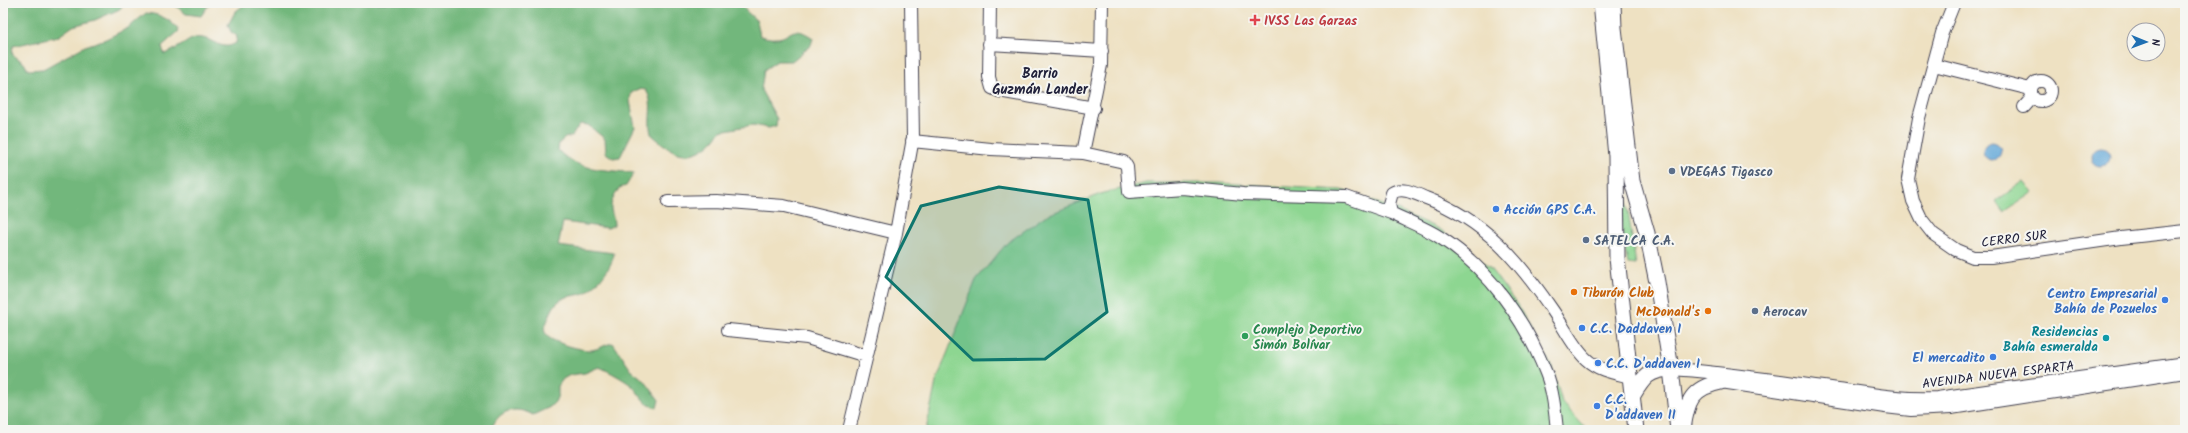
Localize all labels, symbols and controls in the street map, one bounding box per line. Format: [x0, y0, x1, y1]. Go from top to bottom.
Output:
place label: IVSS Las Garzas [1264, 11, 1357, 32]
marker: IVSS Las Garzas [1249, 14, 1261, 26]
north arrow [2126, 22, 2166, 62]
text: N [2146, 39, 2164, 46]
district label: Barrio Guzmán Lander [992, 63, 1089, 101]
place label: VDEGAS Tigasco [1680, 162, 1773, 183]
marker: VDEGAS Tigasco [1667, 166, 1677, 176]
place label: Acción GPS C.A. [1504, 200, 1596, 221]
marker: Acción GPS C.A. [1491, 204, 1501, 214]
street label: CERRO SUR [1980, 225, 2049, 254]
place label: SATELCA C.A. [1594, 231, 1674, 252]
marker: SATELCA C.A. [1581, 235, 1591, 245]
place label: Tiburón Club [1582, 283, 1655, 304]
place label: Centro Empresarial Bahía de Pozuelos [2047, 284, 2158, 320]
marker: Tiburón Club [1569, 287, 1579, 297]
marker: Centro Empresarial Bahía de Pozuelos [2160, 295, 2170, 305]
place label: McDonald's [1636, 302, 1700, 323]
place label: Aerocav [1763, 302, 1807, 323]
marker: McDonald's [1703, 306, 1713, 316]
marker: Aerocav [1750, 306, 1760, 316]
place label: C.C. Daddaven I [1590, 319, 1681, 340]
place label: Complejo Deportivo Simón Bolívar [1253, 320, 1362, 356]
place label: Residencias Bahía esmeralda [2003, 322, 2098, 358]
marker: C.C. Daddaven I [1577, 323, 1587, 333]
marker: Complejo Deportivo Simón Bolívar [1240, 331, 1250, 341]
marker: Residencias Bahía esmeralda [2101, 333, 2111, 343]
place label: El mercadito [1913, 348, 1985, 369]
marker: El mercadito [1988, 352, 1998, 362]
place label: C.C. D'addaven I [1606, 354, 1700, 375]
street label: AVENIDA NUEVA ESPARTA [1921, 356, 2075, 395]
marker: C.C. D'addaven I [1593, 358, 1603, 368]
place label: C.C. D'addaven II [1605, 390, 1676, 426]
marker: C.C. D'addaven II [1592, 401, 1602, 411]

